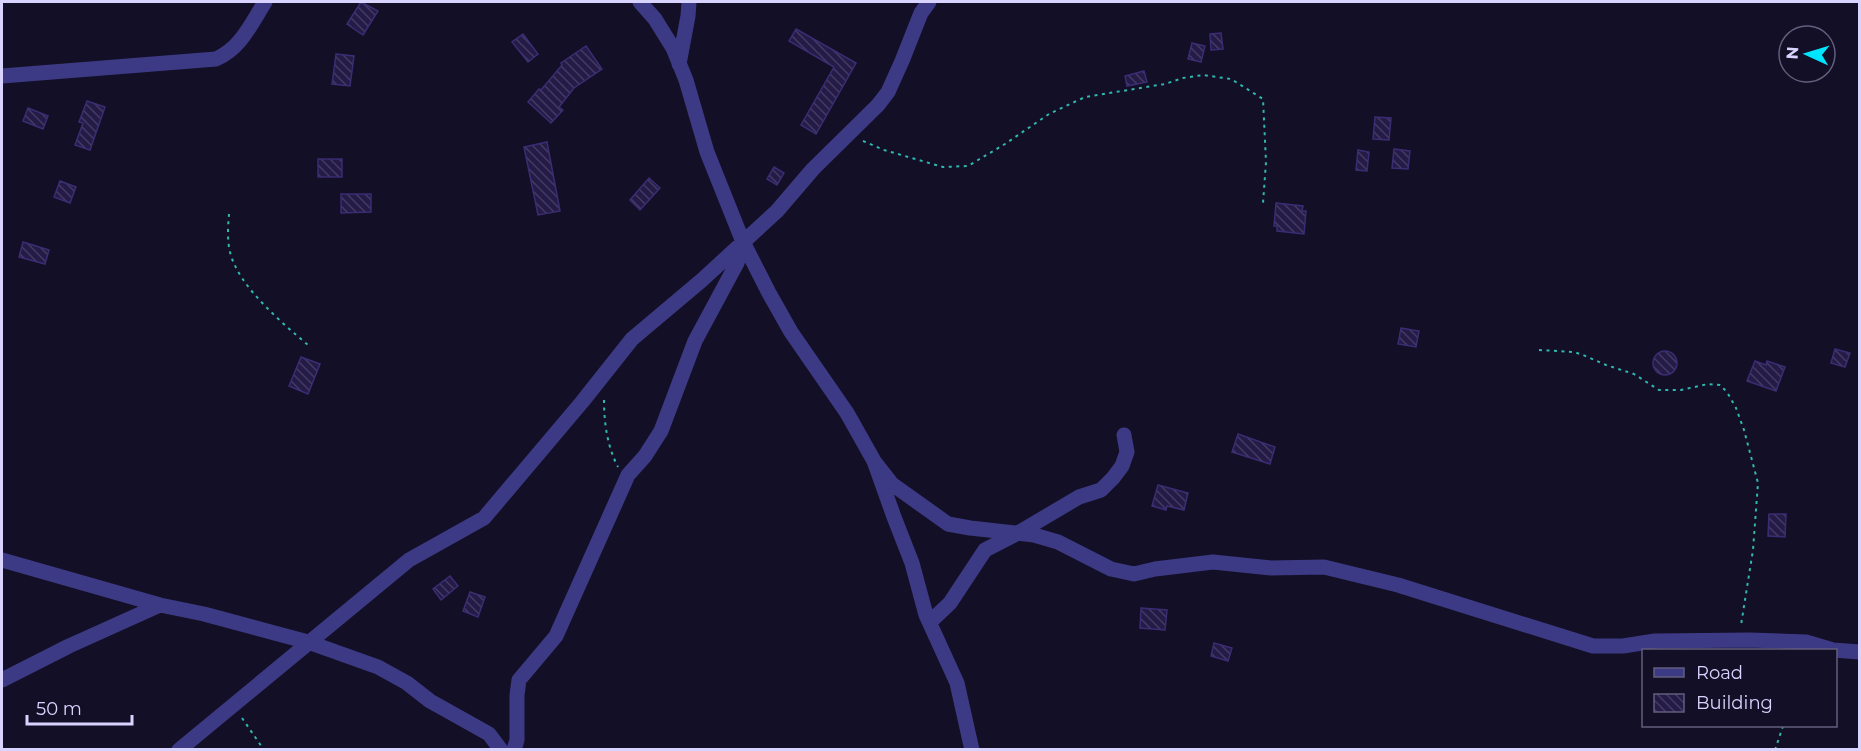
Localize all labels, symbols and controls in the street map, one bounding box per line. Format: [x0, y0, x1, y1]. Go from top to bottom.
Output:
north arrow [1777, 24, 1837, 84]
text: N [1783, 46, 1802, 60]
legend [1642, 649, 1837, 727]
text: Road [1696, 662, 1743, 684]
scale bar [27, 688, 132, 726]
text: Building [1696, 692, 1773, 714]
text: 50 m [36, 698, 82, 720]

